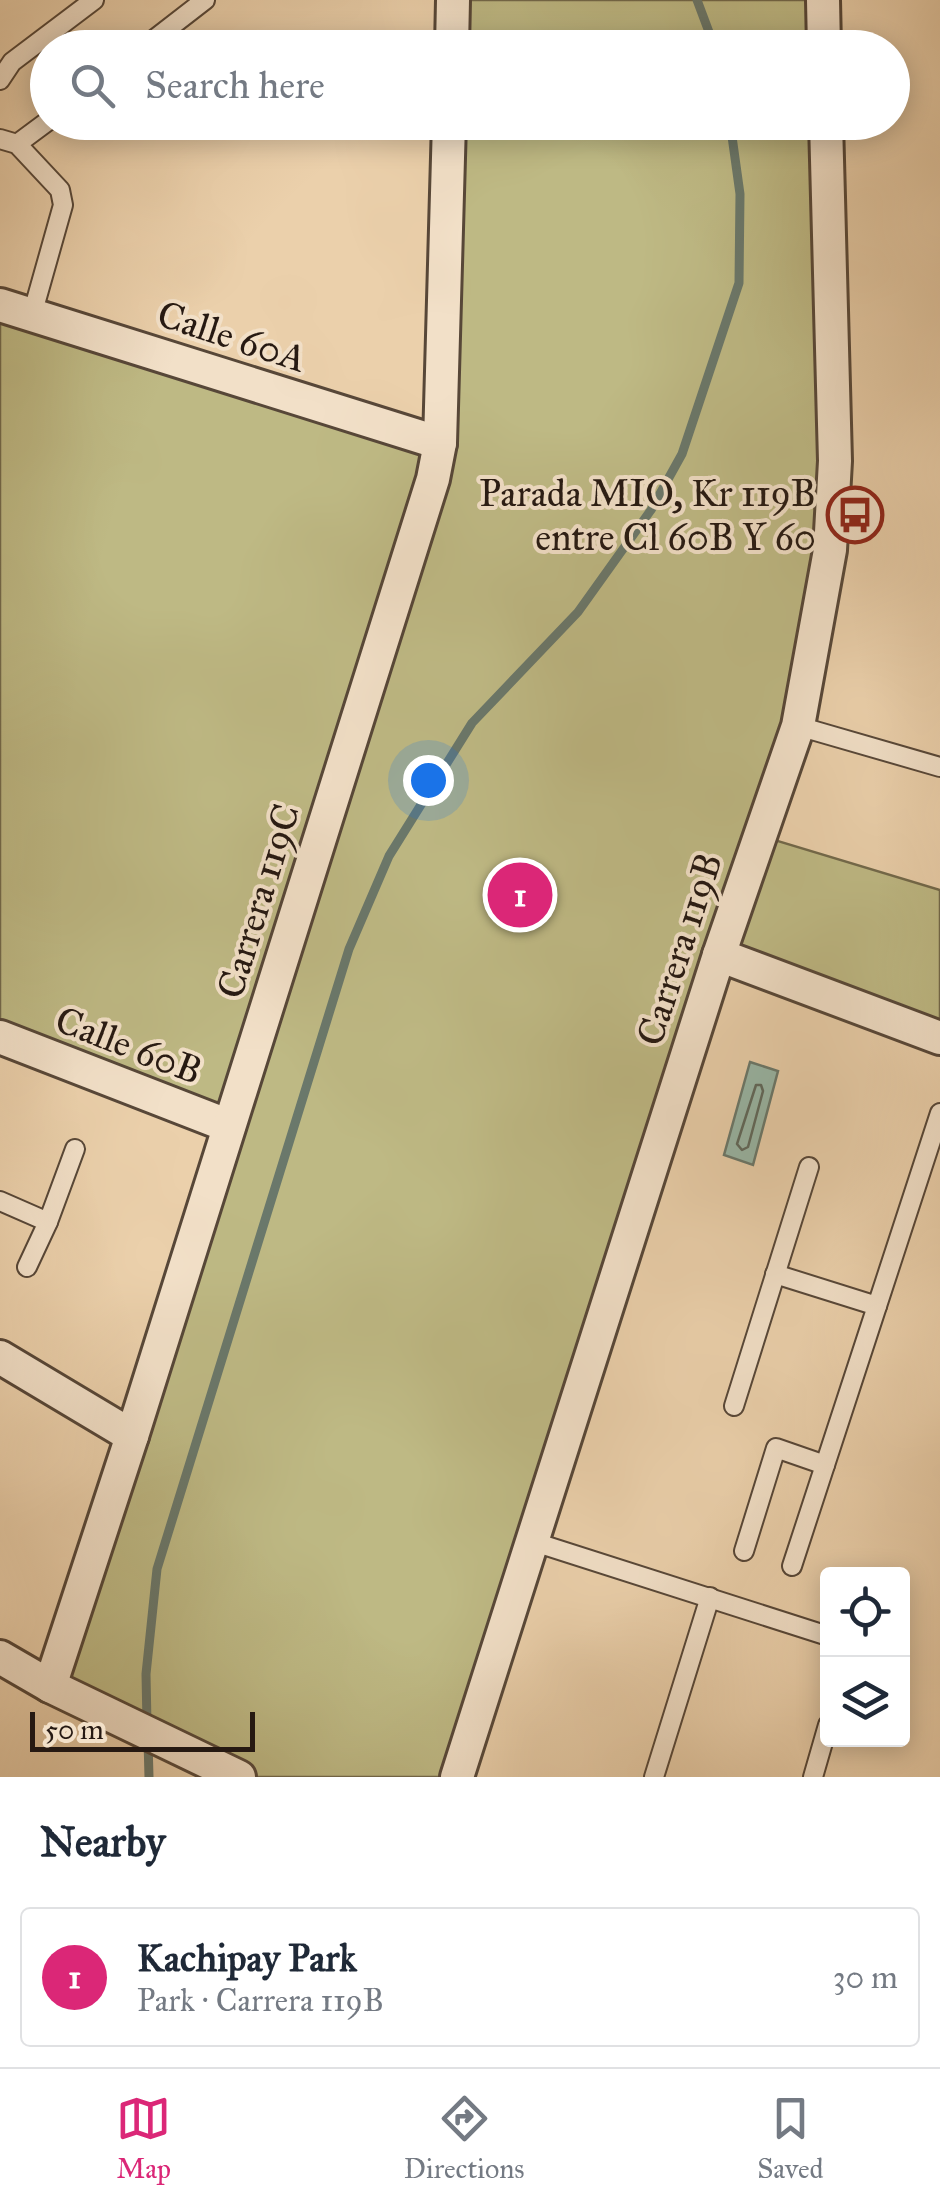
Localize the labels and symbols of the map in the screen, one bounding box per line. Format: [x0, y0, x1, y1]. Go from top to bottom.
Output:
street label: Calle 60A [152, 290, 313, 382]
place label: Parada MIO, Kr 119B entre Cl 60B Y 60 [479, 470, 816, 560]
bus stop icon: Parada MIO, Kr 119B entre Cl 60B Y 60 [825, 485, 885, 545]
your location [403, 755, 454, 806]
street label: Carrera 119C [207, 798, 309, 1004]
street label: Carrera 119B [626, 847, 732, 1051]
pin: 1 [488, 858, 552, 932]
street label: Calle 60B [49, 996, 209, 1094]
scale bar [30, 1707, 255, 1752]

